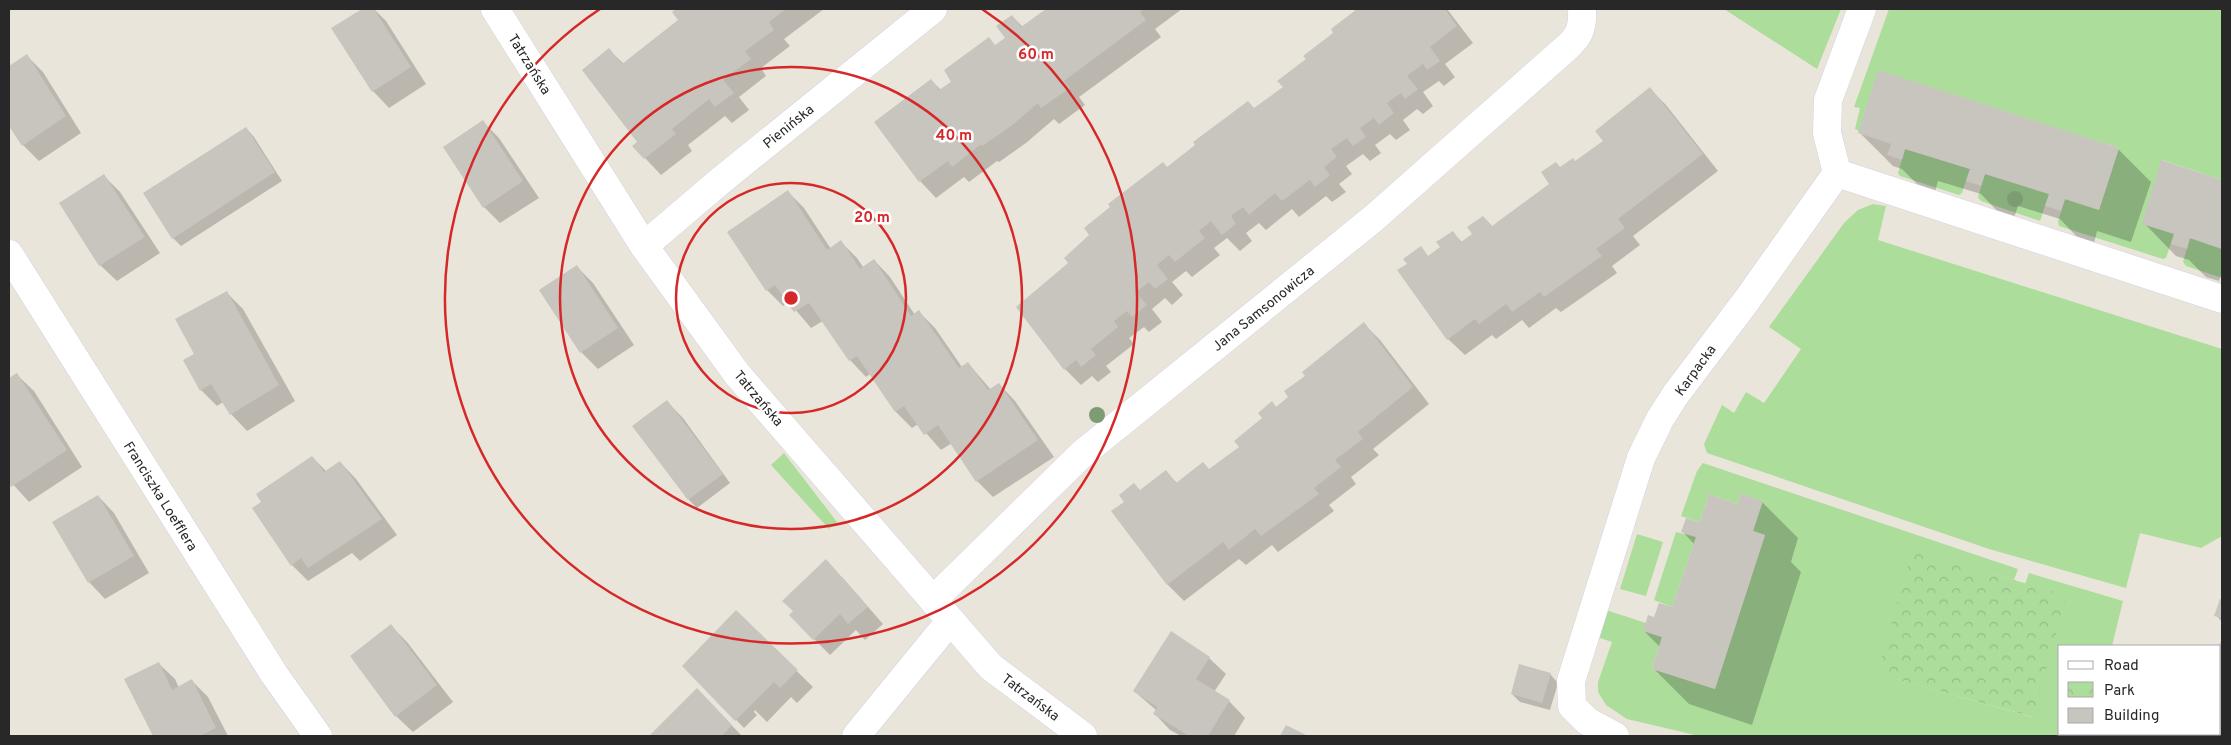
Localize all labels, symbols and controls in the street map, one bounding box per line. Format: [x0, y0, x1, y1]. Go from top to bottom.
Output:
street label: Tatrzańska [504, 31, 554, 98]
text: 60 m [1018, 46, 1054, 65]
street label: Pienińska [760, 102, 818, 153]
text: 40 m [936, 127, 972, 146]
text: 20 m [854, 209, 890, 228]
street label: Jana Samsonowicza [1209, 263, 1318, 356]
centre of rings [782, 289, 800, 307]
street label: Karpacka [1672, 342, 1720, 400]
street label: Tatrzańska [729, 367, 786, 430]
street label: Franciszka Loefflera [119, 439, 200, 555]
legend [2058, 645, 2221, 735]
text: Road [2104, 657, 2139, 676]
street label: Tatrzańska [998, 671, 1062, 725]
text: Park [2104, 682, 2135, 701]
text: Building [2104, 707, 2159, 726]

